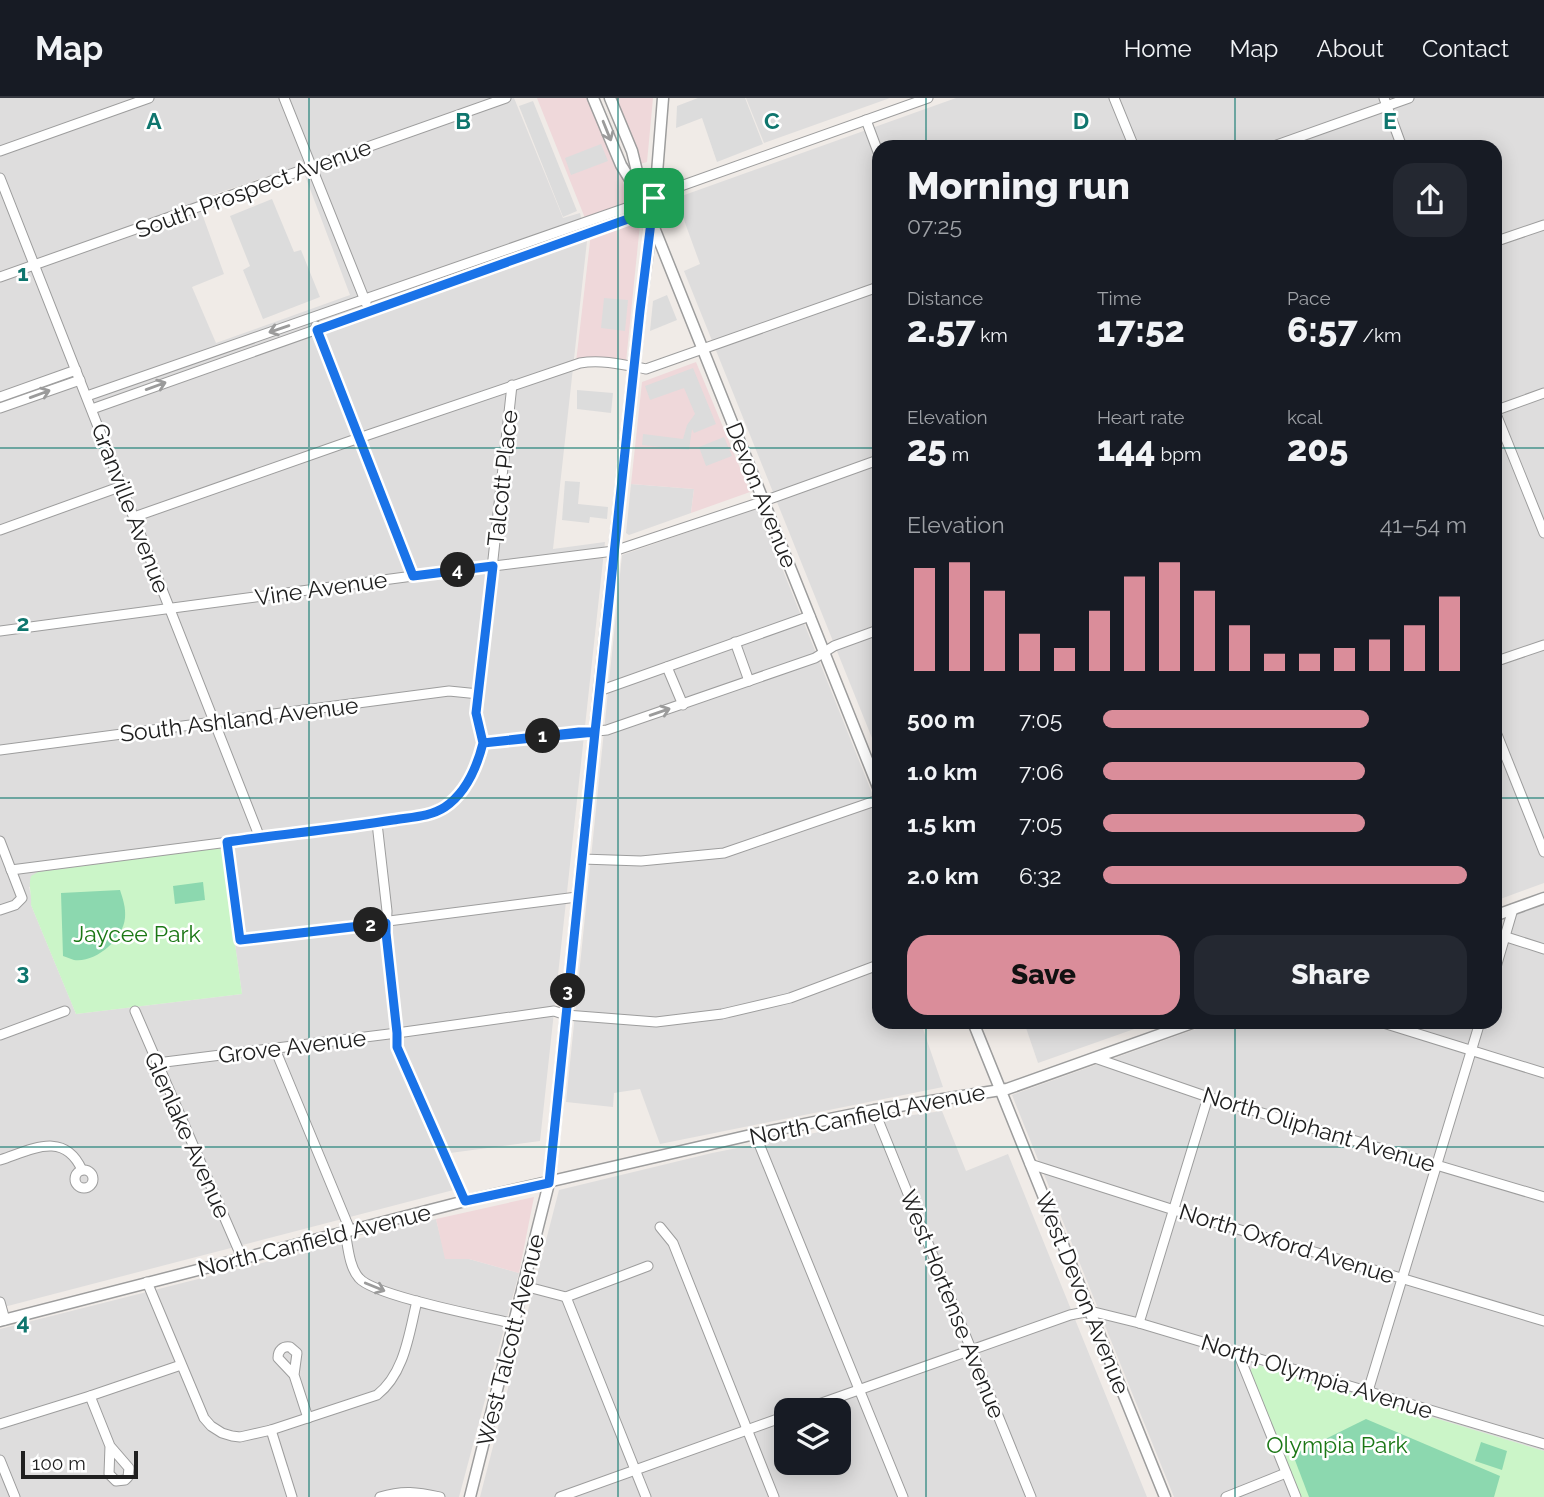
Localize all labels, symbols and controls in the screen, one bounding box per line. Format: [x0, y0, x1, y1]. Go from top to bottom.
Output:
text: Map [35, 29, 103, 68]
text: Home [1124, 34, 1192, 63]
text: Map [1230, 34, 1278, 63]
text: About [1316, 34, 1384, 63]
text: Contact [1422, 34, 1509, 63]
text: A [146, 107, 162, 134]
text: B [455, 107, 471, 134]
text: C [764, 107, 780, 134]
text: D [1073, 107, 1089, 134]
text: E [1383, 107, 1397, 134]
one-way arrow [601, 120, 614, 142]
street label: South Prospect Avenue [131, 133, 375, 243]
text: Morning run [907, 163, 1130, 208]
button: share [1393, 163, 1467, 237]
pin [624, 168, 684, 228]
icon: arrive [635, 179, 673, 217]
text: 07:25 [907, 212, 962, 239]
text: 1 [17, 259, 29, 286]
text: Distance [907, 287, 983, 309]
text: Time [1097, 287, 1141, 309]
text: Pace [1287, 287, 1331, 309]
text: 2.57 [907, 309, 975, 350]
text: 17:52 [1097, 309, 1185, 350]
text: 6:57 [1287, 309, 1358, 350]
one-way arrow [269, 324, 291, 336]
text: km [975, 324, 1008, 346]
text: /km [1358, 324, 1401, 346]
one-way arrow [145, 379, 167, 392]
one-way arrow [29, 387, 51, 399]
text: Elevation [907, 406, 988, 428]
text: Heart rate [1097, 406, 1185, 428]
text: kcal [1287, 406, 1323, 428]
street label: Talcott Place [481, 409, 523, 547]
street label: Devon Avenue [721, 418, 803, 572]
street label: Granville Avenue [86, 419, 176, 597]
text: 25 [907, 428, 947, 469]
text: 144 [1097, 428, 1156, 469]
text: 205 [1287, 428, 1348, 469]
text: m [947, 443, 969, 465]
text: bpm [1156, 443, 1201, 465]
text: Elevation [907, 511, 1005, 538]
text: 41–54 m [1380, 511, 1467, 538]
pin: 4 [440, 552, 476, 588]
text: 4 [452, 558, 463, 580]
street label: Vine Avenue [253, 565, 389, 611]
text: 2 [17, 609, 29, 636]
street label: South Ashland Avenue [118, 691, 360, 747]
one-way arrow [649, 705, 671, 717]
text: 500 m [907, 706, 975, 733]
text: 7:05 [1019, 706, 1062, 733]
pin: 1 [526, 718, 560, 754]
text: 1 [538, 724, 547, 746]
text: 1.0 km [907, 758, 977, 785]
text: 7:06 [1019, 758, 1064, 785]
text: 1.5 km [907, 810, 976, 837]
text: 7:05 [1019, 810, 1062, 837]
text: 2.0 km [907, 862, 979, 889]
text: 6:32 [1019, 862, 1061, 889]
pin: 2 [354, 908, 388, 942]
text: 2 [365, 913, 376, 935]
park label: Jaycee Park [73, 920, 201, 947]
button: Save [907, 935, 1180, 1015]
button: Share [1194, 935, 1467, 1015]
text: 3 [17, 958, 29, 985]
pin: 3 [550, 974, 586, 1008]
text: 3 [562, 979, 573, 1001]
street label: Grove Avenue [217, 1024, 367, 1068]
street label: Glenlake Avenue [139, 1048, 237, 1222]
street label: North Canfield Avenue [747, 1078, 987, 1150]
street label: North Oliphant Avenue [1199, 1081, 1439, 1177]
street label: West Hortense Avenue [895, 1186, 1011, 1422]
street label: West Devon Avenue [1030, 1188, 1136, 1398]
street label: North Oxford Avenue [1176, 1197, 1398, 1289]
street label: North Canfield Avenue [195, 1198, 433, 1282]
street label: West Talcott Avenue [471, 1231, 549, 1449]
one-way arrow [364, 1282, 385, 1295]
text: 4 [16, 1308, 30, 1335]
street label: North Olympia Avenue [1198, 1328, 1436, 1424]
map controls [774, 1398, 851, 1475]
button: layers [774, 1398, 851, 1475]
park label: Olympia Park [1266, 1431, 1408, 1458]
scale bar [21, 1448, 138, 1480]
text: 100 m [32, 1452, 86, 1474]

